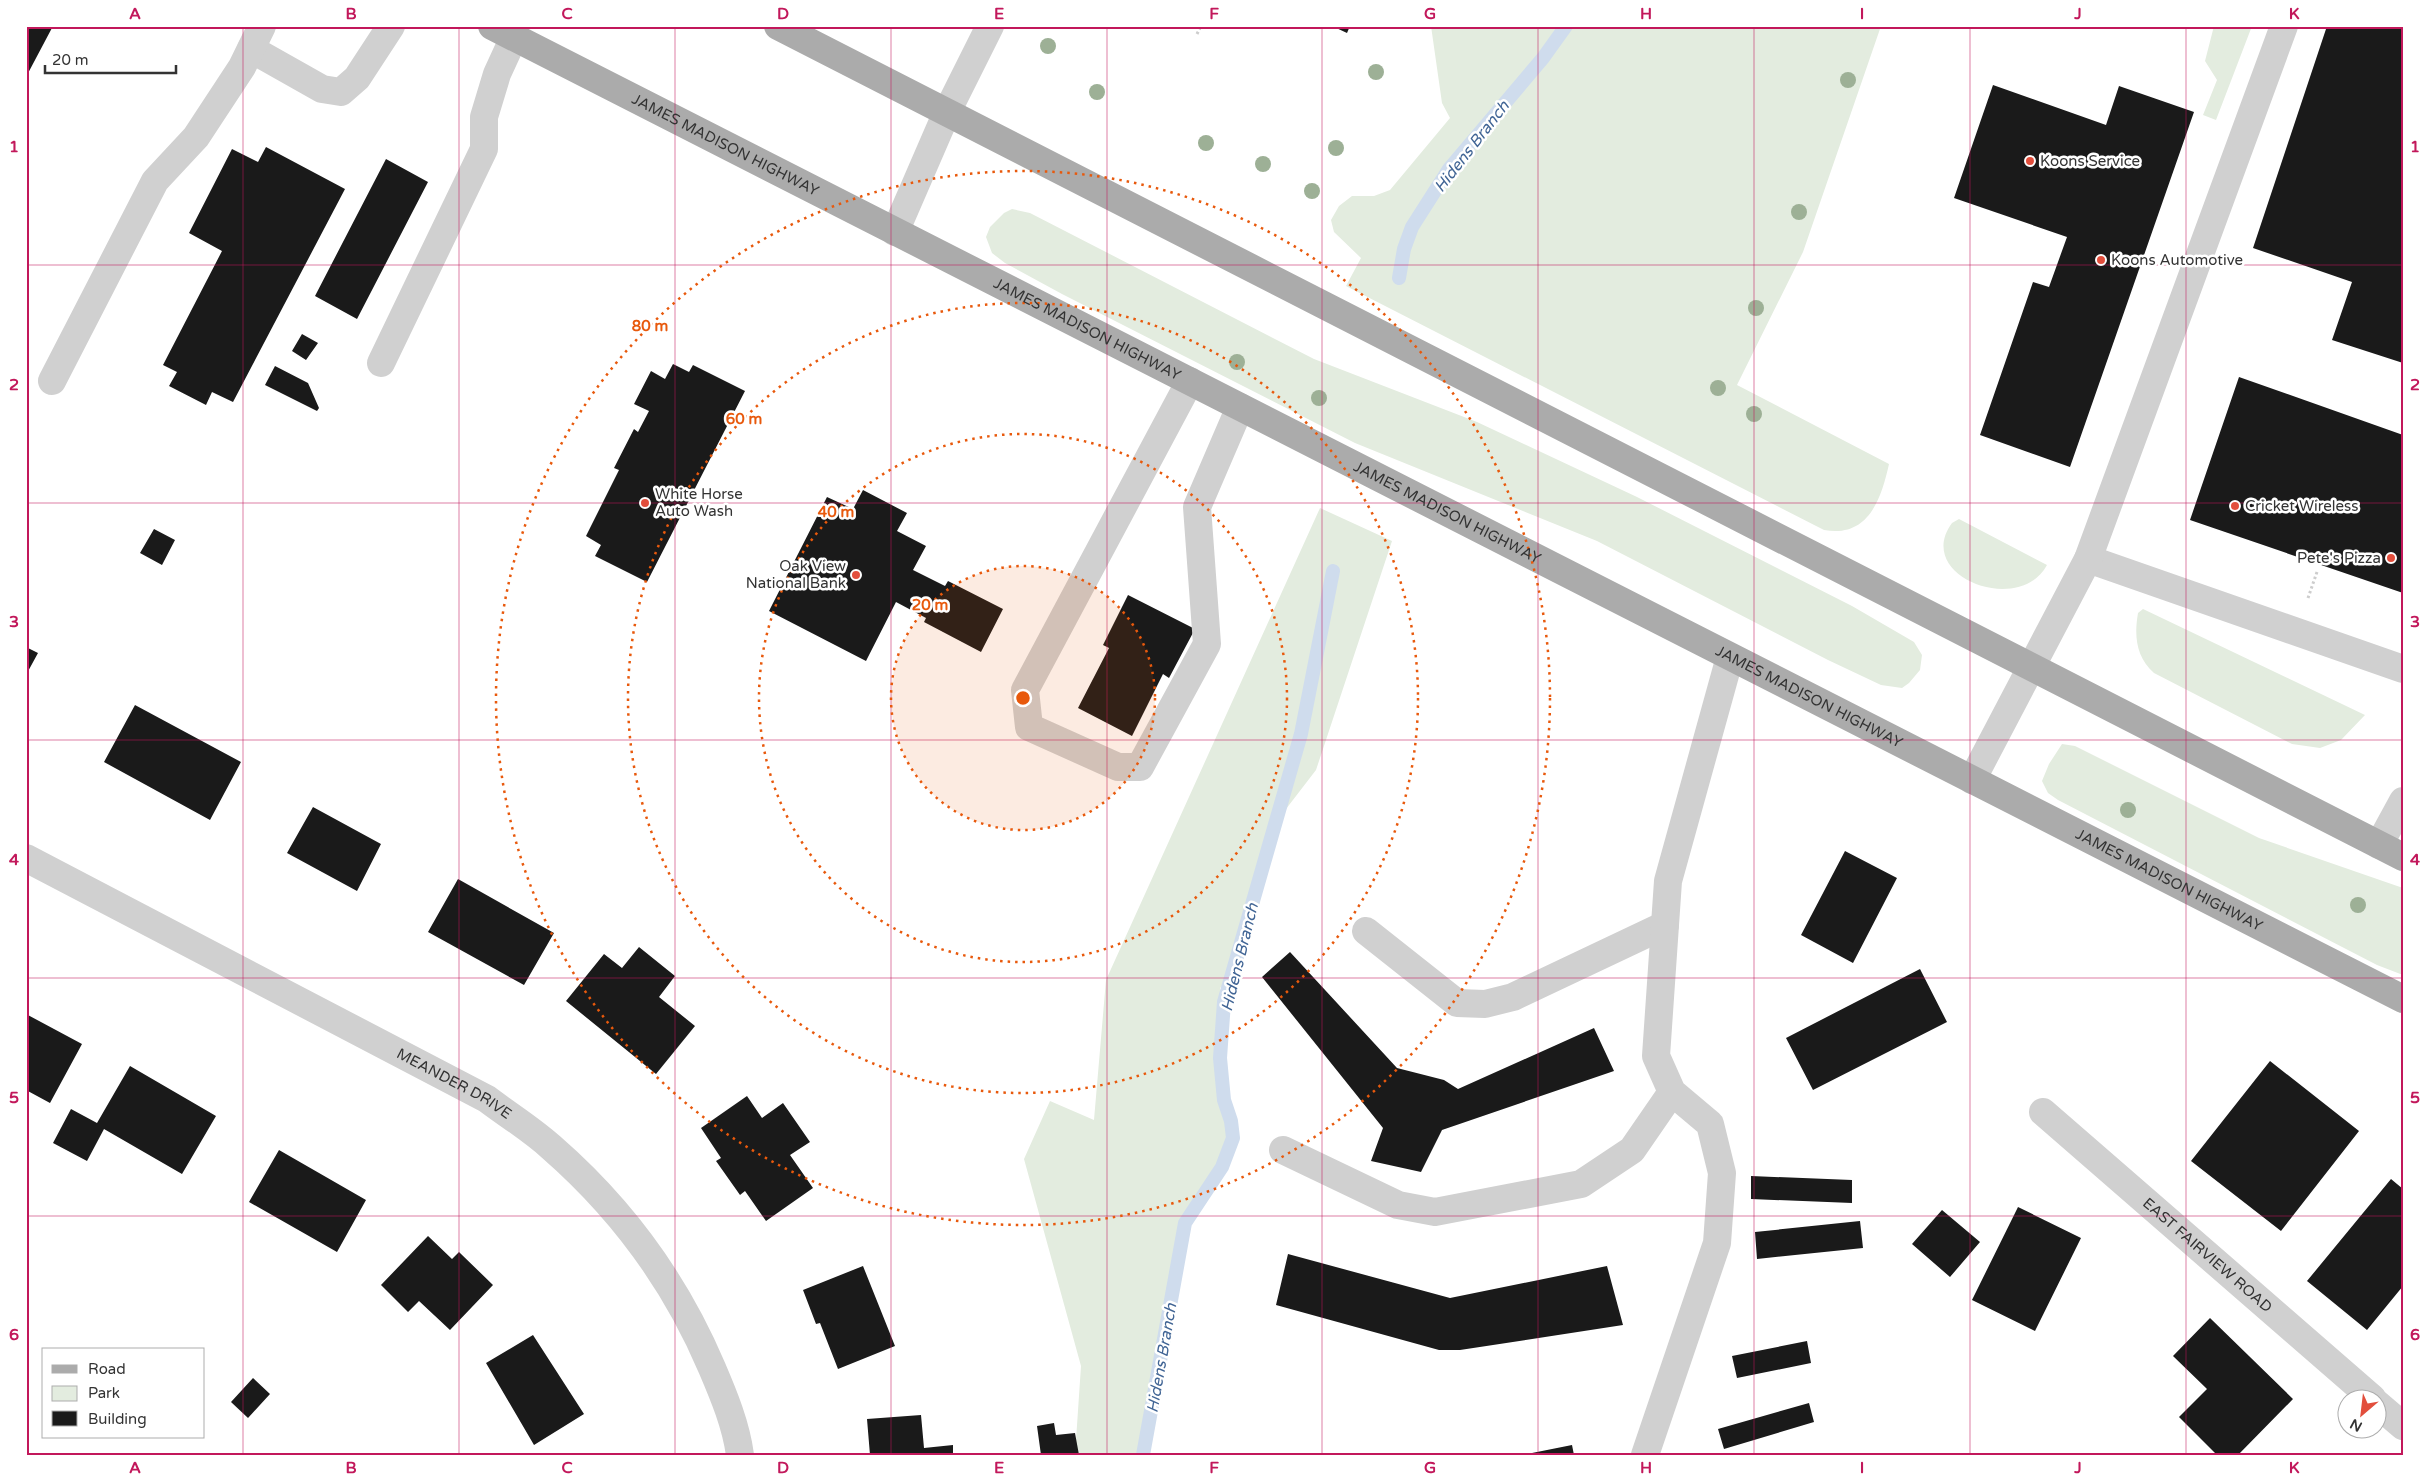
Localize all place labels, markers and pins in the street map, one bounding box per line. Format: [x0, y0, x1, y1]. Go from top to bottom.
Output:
place label: Koons Service [2040, 152, 2140, 170]
marker: Koons Service [2024, 155, 2036, 167]
place label: Koons Automotive [2111, 251, 2243, 269]
marker: Koons Automotive [2095, 254, 2107, 266]
place label: White Horse Auto Wash [655, 485, 743, 520]
marker: White Horse Auto Wash [639, 497, 651, 509]
place label: Cricket Wireless [2245, 497, 2358, 515]
marker: Cricket Wireless [2229, 500, 2241, 512]
place label: Pete's Pizza [2297, 549, 2381, 567]
marker: Pete's Pizza [2385, 552, 2397, 564]
place label: Oak View National Bank [746, 557, 846, 592]
marker: Oak View National Bank [850, 569, 862, 581]
centre of rings [1014, 689, 1032, 707]

